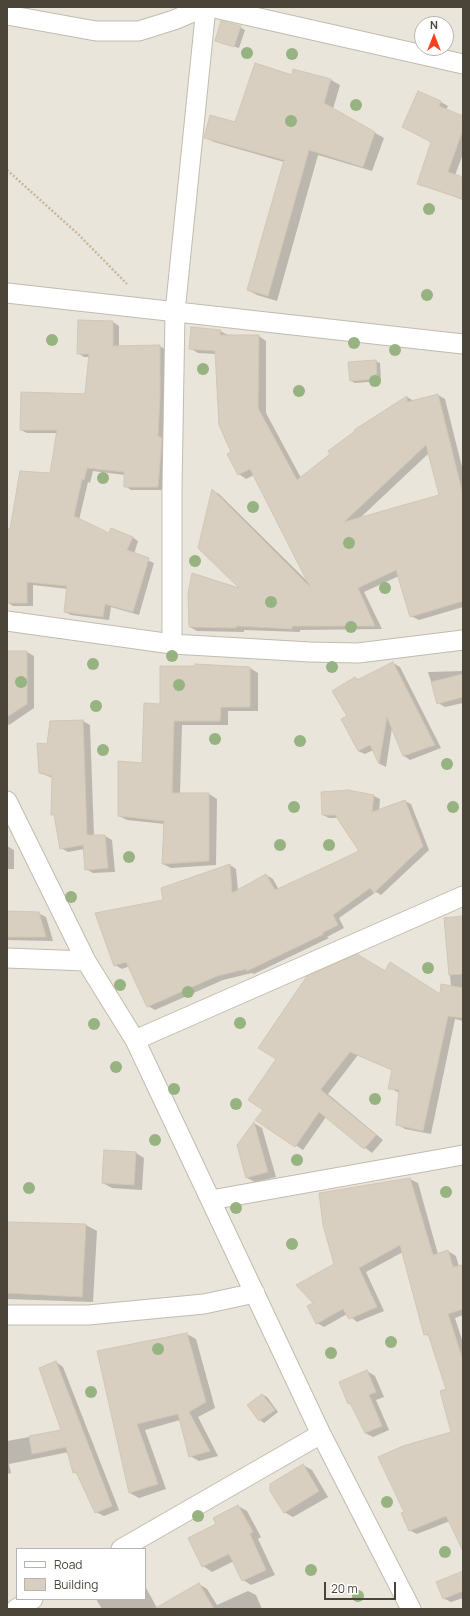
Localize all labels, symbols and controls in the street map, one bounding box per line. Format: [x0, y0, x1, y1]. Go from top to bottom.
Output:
north arrow [414, 16, 454, 56]
text: N [430, 17, 438, 32]
legend [16, 1548, 146, 1600]
text: Road [54, 1556, 82, 1573]
scale bar [326, 1574, 398, 1600]
text: Building [54, 1576, 98, 1593]
text: 20 m [331, 1580, 358, 1597]

